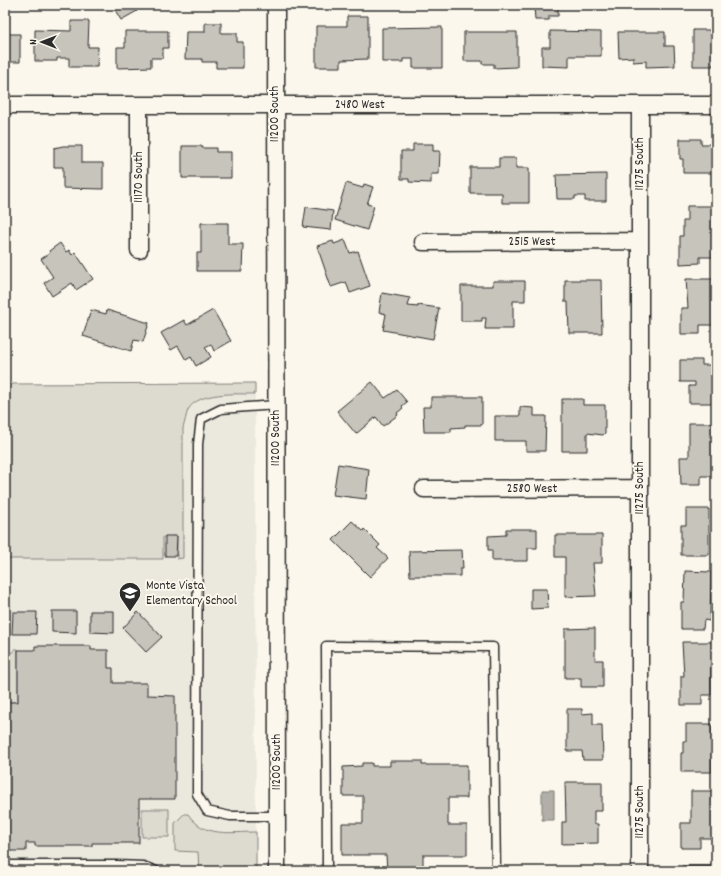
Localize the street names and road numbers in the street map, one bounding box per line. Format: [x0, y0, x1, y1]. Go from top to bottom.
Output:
street label: 11200 South [266, 86, 285, 142]
street label: 2480 West [335, 96, 385, 115]
street label: 11275 South [631, 137, 650, 191]
street label: 11170 South [130, 151, 149, 203]
street label: 2515 West [509, 233, 556, 252]
street label: 11200 South [267, 410, 286, 466]
street label: 11275 South [631, 461, 650, 515]
street label: 2580 West [507, 480, 557, 499]
street label: 11200 South [268, 734, 287, 790]
street label: 11275 South [631, 785, 650, 839]

